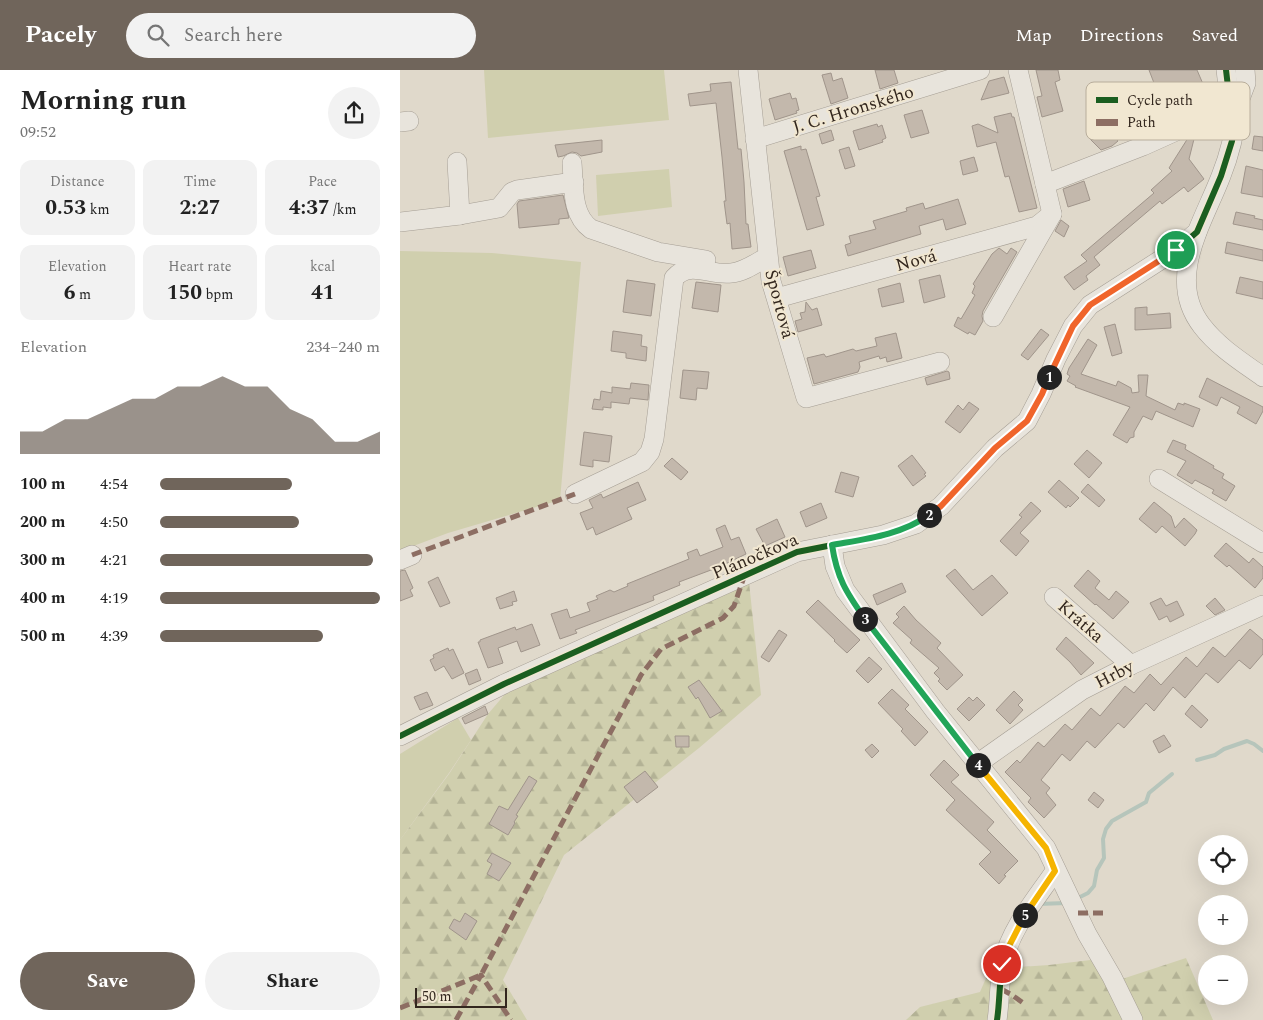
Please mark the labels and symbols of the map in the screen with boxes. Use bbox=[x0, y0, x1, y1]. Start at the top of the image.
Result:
street label: J. C. Hronského bbox=[789, 78, 917, 141]
legend bbox=[1086, 82, 1250, 140]
text: Cycle path bbox=[1127, 90, 1193, 111]
text: Path bbox=[1127, 112, 1156, 133]
pin bbox=[1155, 229, 1197, 271]
street label: Nová bbox=[893, 242, 940, 279]
street label: Športová bbox=[757, 267, 802, 342]
pin: 1 bbox=[1036, 364, 1062, 390]
pin: 2 bbox=[916, 502, 942, 528]
street label: Plánočkova bbox=[708, 526, 803, 587]
street label: Krátka bbox=[1051, 593, 1110, 649]
pin: 3 bbox=[852, 606, 878, 632]
street label: Hrby bbox=[1090, 653, 1140, 696]
pin: 4 bbox=[966, 752, 990, 778]
pin: 5 bbox=[1012, 902, 1038, 928]
pin bbox=[981, 943, 1023, 985]
scale bar bbox=[415, 985, 508, 1008]

